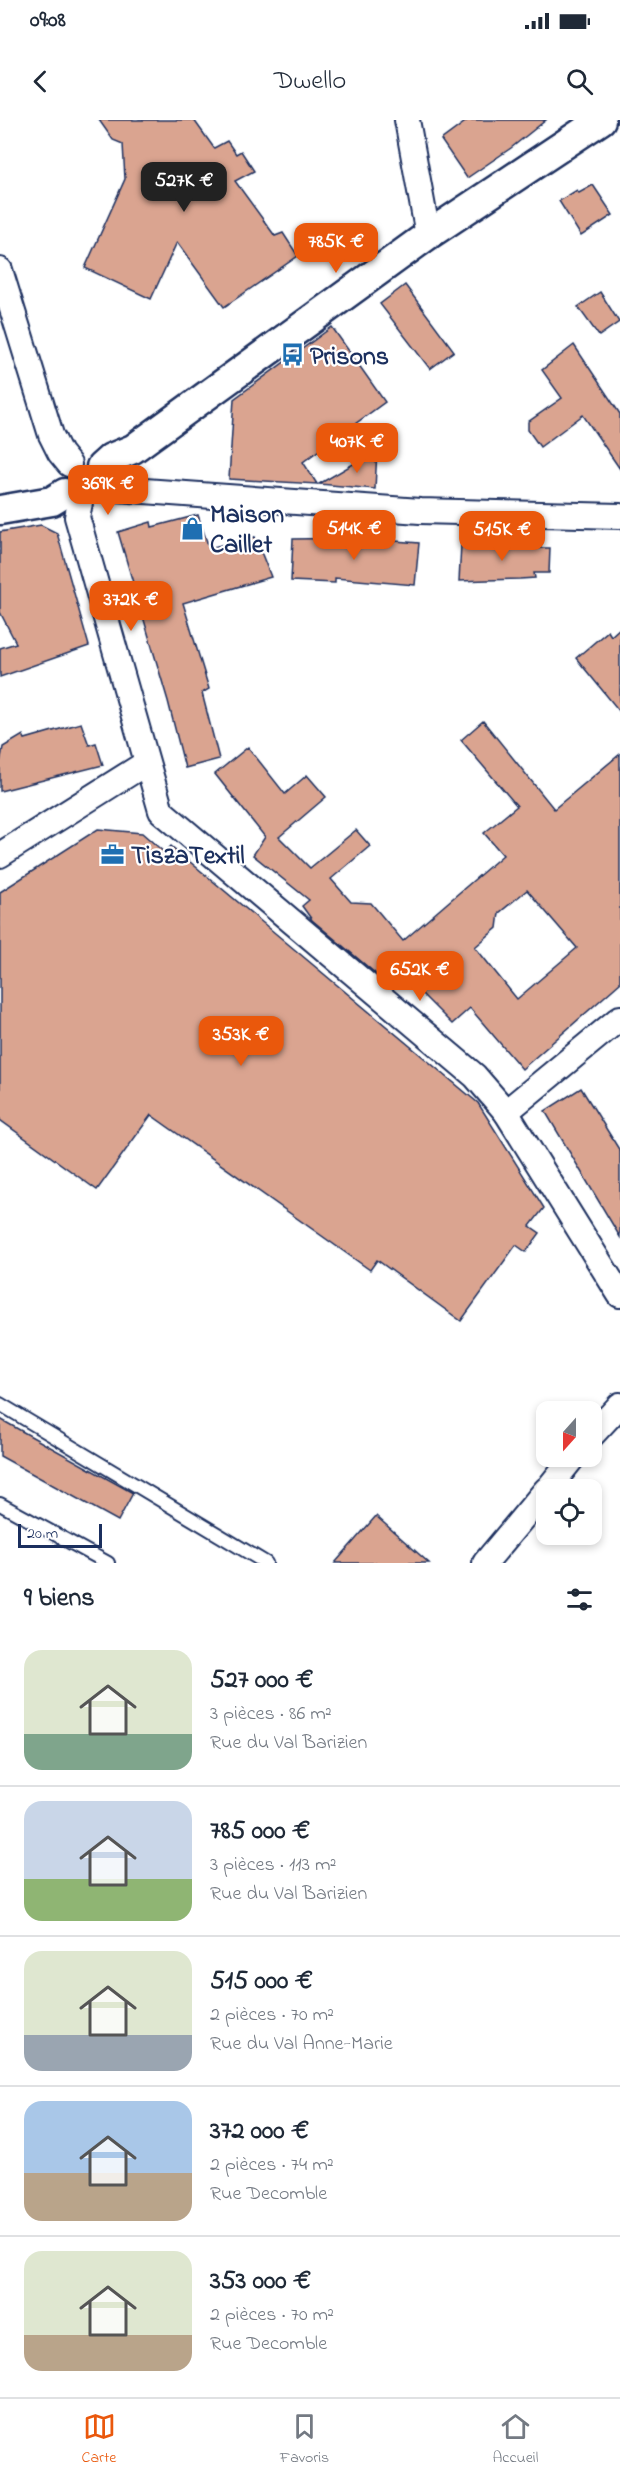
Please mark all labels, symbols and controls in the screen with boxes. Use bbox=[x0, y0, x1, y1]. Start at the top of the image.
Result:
text: 09:08 bbox=[30, 5, 66, 37]
text: Dwello bbox=[274, 62, 346, 101]
icon: back bbox=[24, 65, 57, 98]
icon: search bbox=[563, 65, 596, 98]
pin: 527K € bbox=[135, 162, 233, 213]
text: 527K € bbox=[155, 167, 213, 196]
pin: 785K € bbox=[287, 223, 385, 274]
text: 785K € bbox=[308, 228, 364, 257]
place label: Prisons bbox=[310, 339, 389, 377]
bus stop icon: Prisons bbox=[279, 342, 305, 368]
pin: 407K € bbox=[308, 423, 406, 474]
text: 407K € bbox=[330, 428, 384, 457]
pin: 369K € bbox=[59, 465, 157, 516]
text: 369K € bbox=[82, 470, 134, 499]
place label: Maison Caillet bbox=[210, 497, 284, 565]
pin: 514K € bbox=[305, 510, 403, 561]
pin: 515K € bbox=[453, 511, 551, 562]
shop icon: Maison Caillet bbox=[179, 515, 205, 541]
text: 514K € bbox=[327, 515, 381, 544]
text: 515K € bbox=[473, 516, 531, 545]
pin: 372K € bbox=[82, 581, 180, 632]
text: 372K € bbox=[103, 586, 159, 615]
place label: TiszaTextil bbox=[131, 838, 245, 876]
office icon: TiszaTextil bbox=[100, 841, 126, 867]
pin: 652K € bbox=[371, 951, 469, 1002]
text: 652K € bbox=[391, 956, 449, 985]
pin: 353K € bbox=[192, 1016, 290, 1067]
text: 353K € bbox=[213, 1021, 269, 1050]
north arrow bbox=[536, 1401, 602, 1467]
map controls bbox=[536, 1401, 602, 1545]
button: locate bbox=[536, 1479, 602, 1545]
scale bar bbox=[18, 1521, 102, 1548]
text: 20 m bbox=[27, 1522, 58, 1546]
text: 9 biens bbox=[24, 1580, 94, 1618]
icon: filters bbox=[563, 1583, 596, 1616]
text: 527 000 € bbox=[210, 1662, 313, 1700]
icon: home bbox=[72, 1674, 144, 1746]
text: 3 pièces · 86 m² bbox=[210, 1700, 332, 1729]
text: Rue du Val Barizien bbox=[210, 1729, 367, 1758]
text: 785 000 € bbox=[210, 1813, 310, 1851]
icon: home bbox=[72, 1825, 144, 1897]
text: 3 pièces · 113 m² bbox=[210, 1851, 336, 1880]
text: Rue du Val Barizien bbox=[210, 1880, 367, 1909]
text: 515 000 € bbox=[210, 1963, 313, 2001]
icon: home bbox=[72, 1975, 144, 2047]
text: 2 pièces · 70 m² bbox=[210, 2001, 334, 2030]
text: Rue du Val Anne-Marie bbox=[210, 2030, 393, 2059]
text: 372 000 € bbox=[210, 2113, 309, 2151]
icon: home bbox=[72, 2125, 144, 2197]
text: 2 pièces · 74 m² bbox=[210, 2151, 334, 2180]
text: Rue Decomble bbox=[210, 2180, 327, 2209]
text: 353 000 € bbox=[210, 2263, 311, 2301]
icon: home bbox=[72, 2275, 144, 2347]
text: 2 pièces · 70 m² bbox=[210, 2301, 334, 2330]
text: Rue Decomble bbox=[210, 2330, 327, 2359]
tab: Carte bbox=[82, 2410, 117, 2470]
tab: Favoris bbox=[280, 2410, 329, 2470]
tab: Accueil bbox=[492, 2410, 538, 2470]

